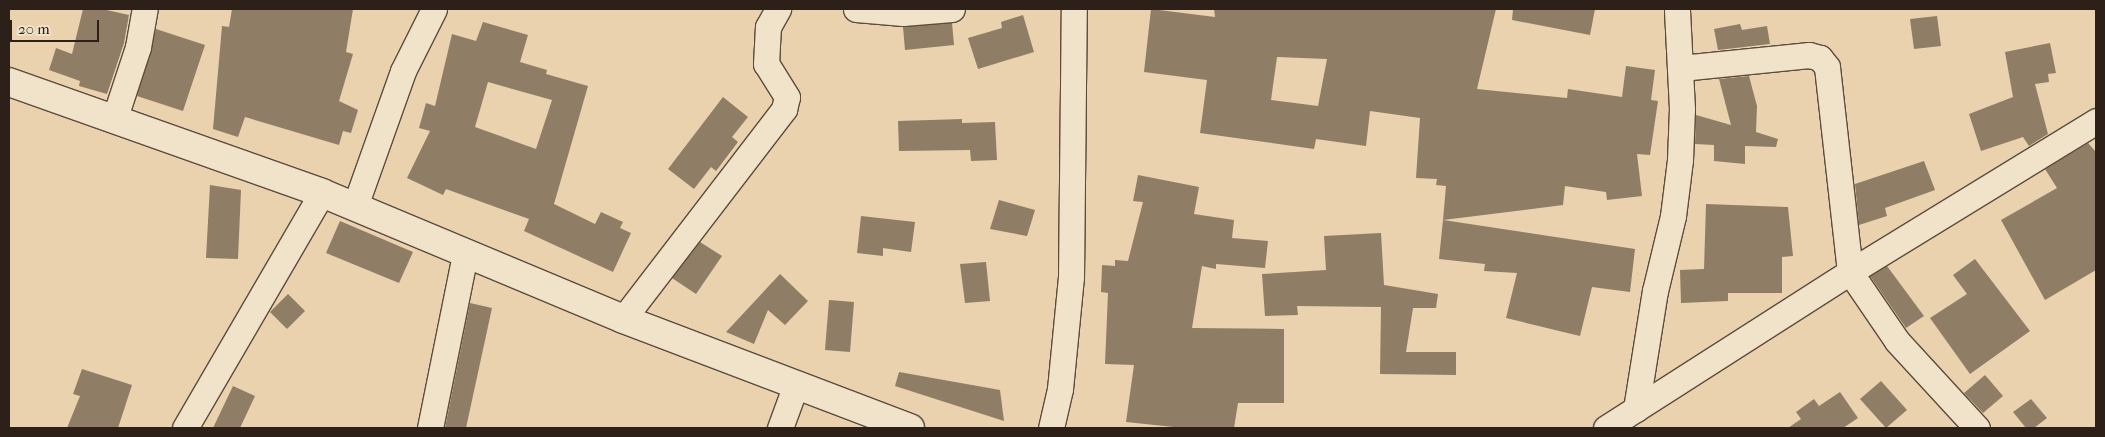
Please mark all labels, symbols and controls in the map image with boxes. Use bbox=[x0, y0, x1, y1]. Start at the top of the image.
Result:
scale bar bbox=[12, 10, 101, 42]
text: 20 m bbox=[18, 20, 50, 38]

